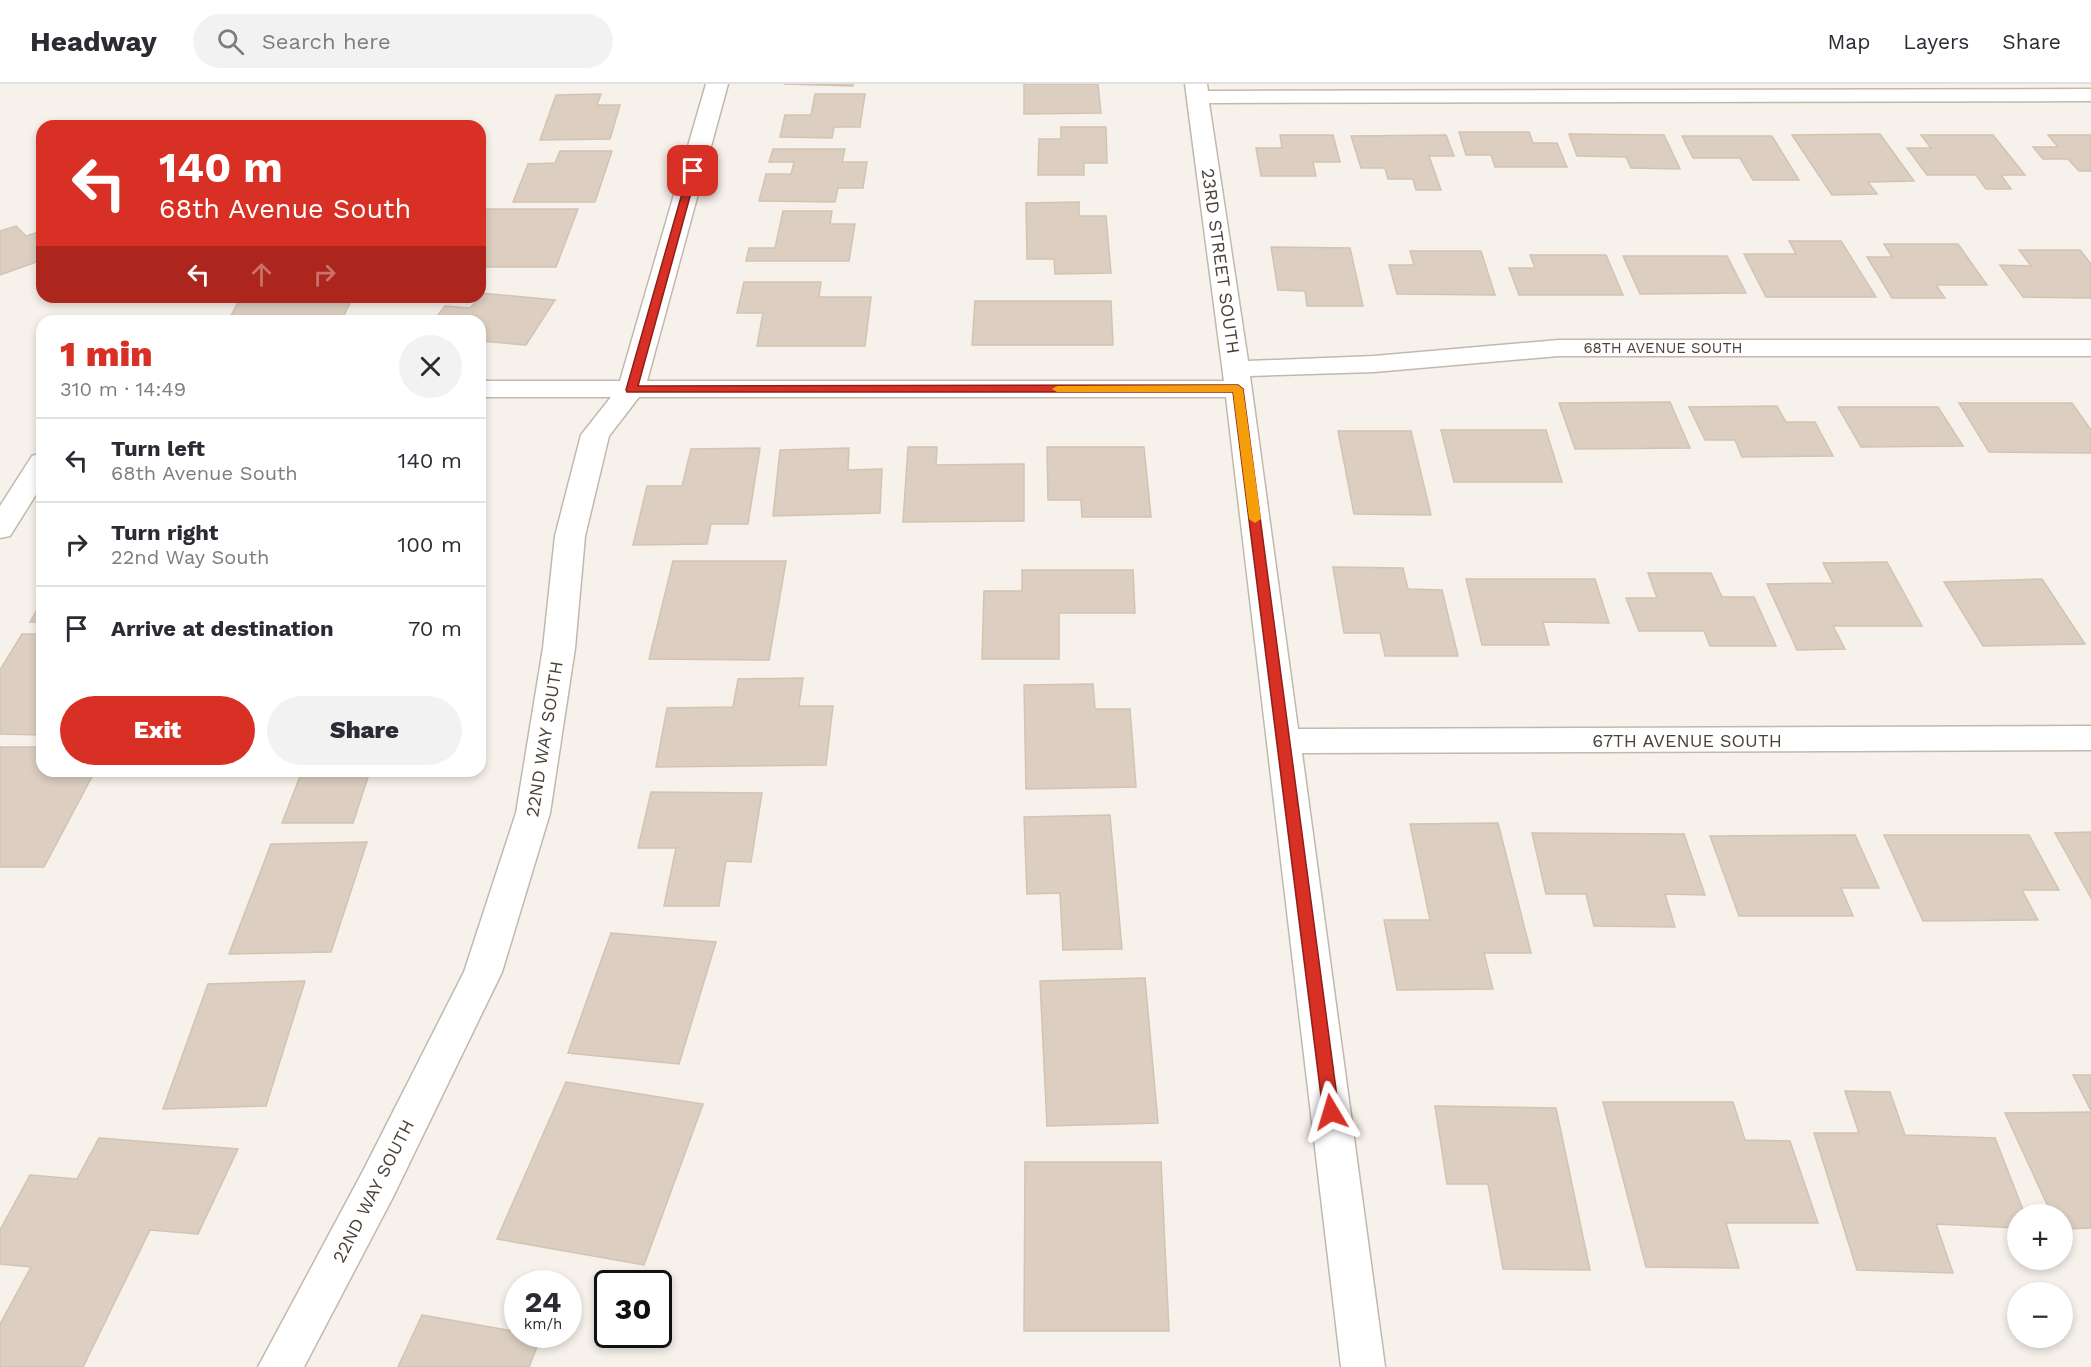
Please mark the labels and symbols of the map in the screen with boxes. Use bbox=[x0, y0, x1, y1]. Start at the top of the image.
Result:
pin bbox=[667, 145, 718, 196]
street label: 23RD STREET SOUTH bbox=[1198, 167, 1244, 355]
street label: 68TH AVENUE SOUTH bbox=[1583, 339, 1743, 357]
street label: 22ND WAY SOUTH bbox=[521, 659, 567, 819]
street label: 67TH AVENUE SOUTH bbox=[1592, 730, 1782, 751]
position arrow bbox=[1299, 1080, 1363, 1144]
street label: 22ND WAY SOUTH bbox=[328, 1116, 418, 1266]
speed limit sign: 30 bbox=[594, 1270, 672, 1348]

